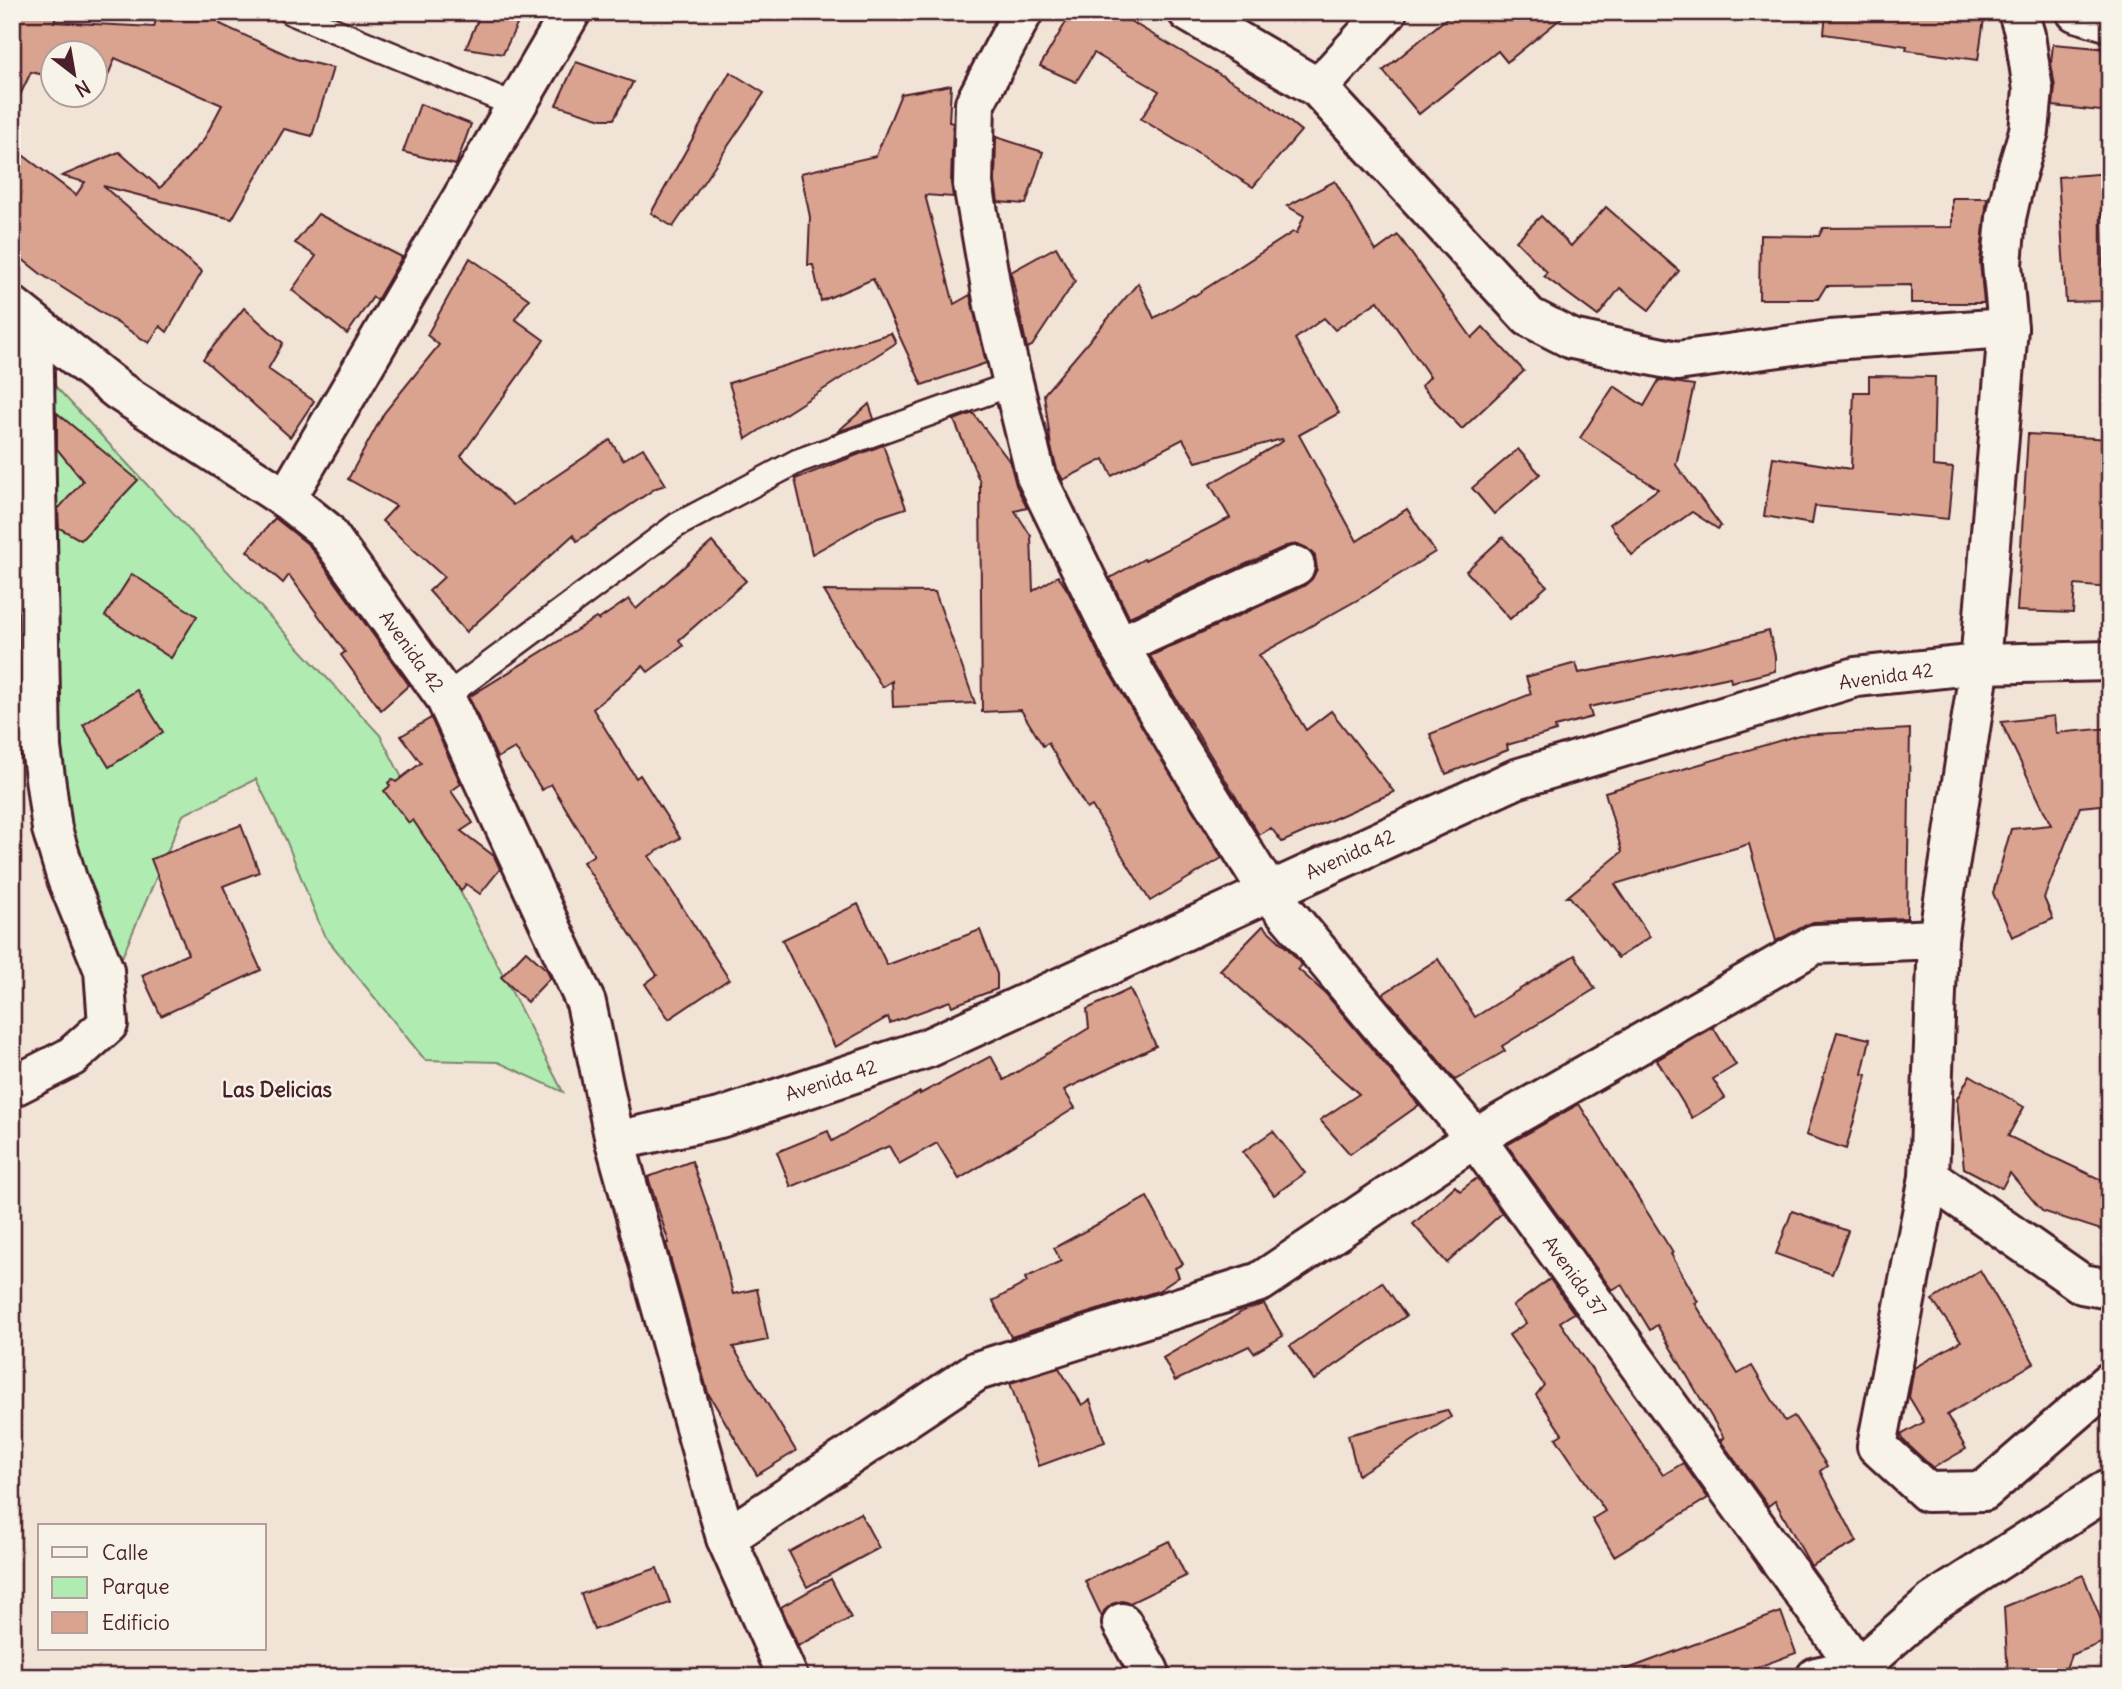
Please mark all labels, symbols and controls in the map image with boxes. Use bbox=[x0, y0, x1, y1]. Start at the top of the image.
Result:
north arrow bbox=[38, 38, 108, 108]
text: N bbox=[71, 75, 95, 102]
street label: Avenida 42 bbox=[374, 606, 450, 696]
street label: Avenida 42 bbox=[1837, 658, 1935, 694]
street label: Avenida 42 bbox=[1302, 824, 1398, 884]
street label: Avenida 42 bbox=[782, 1054, 880, 1106]
district label: Las Delicias bbox=[222, 1076, 333, 1103]
street label: Avenida 37 bbox=[1538, 1231, 1612, 1321]
legend bbox=[38, 1524, 266, 1650]
text: Calle bbox=[102, 1539, 148, 1566]
text: Parque bbox=[102, 1573, 170, 1600]
text: Edificio bbox=[102, 1609, 170, 1636]

